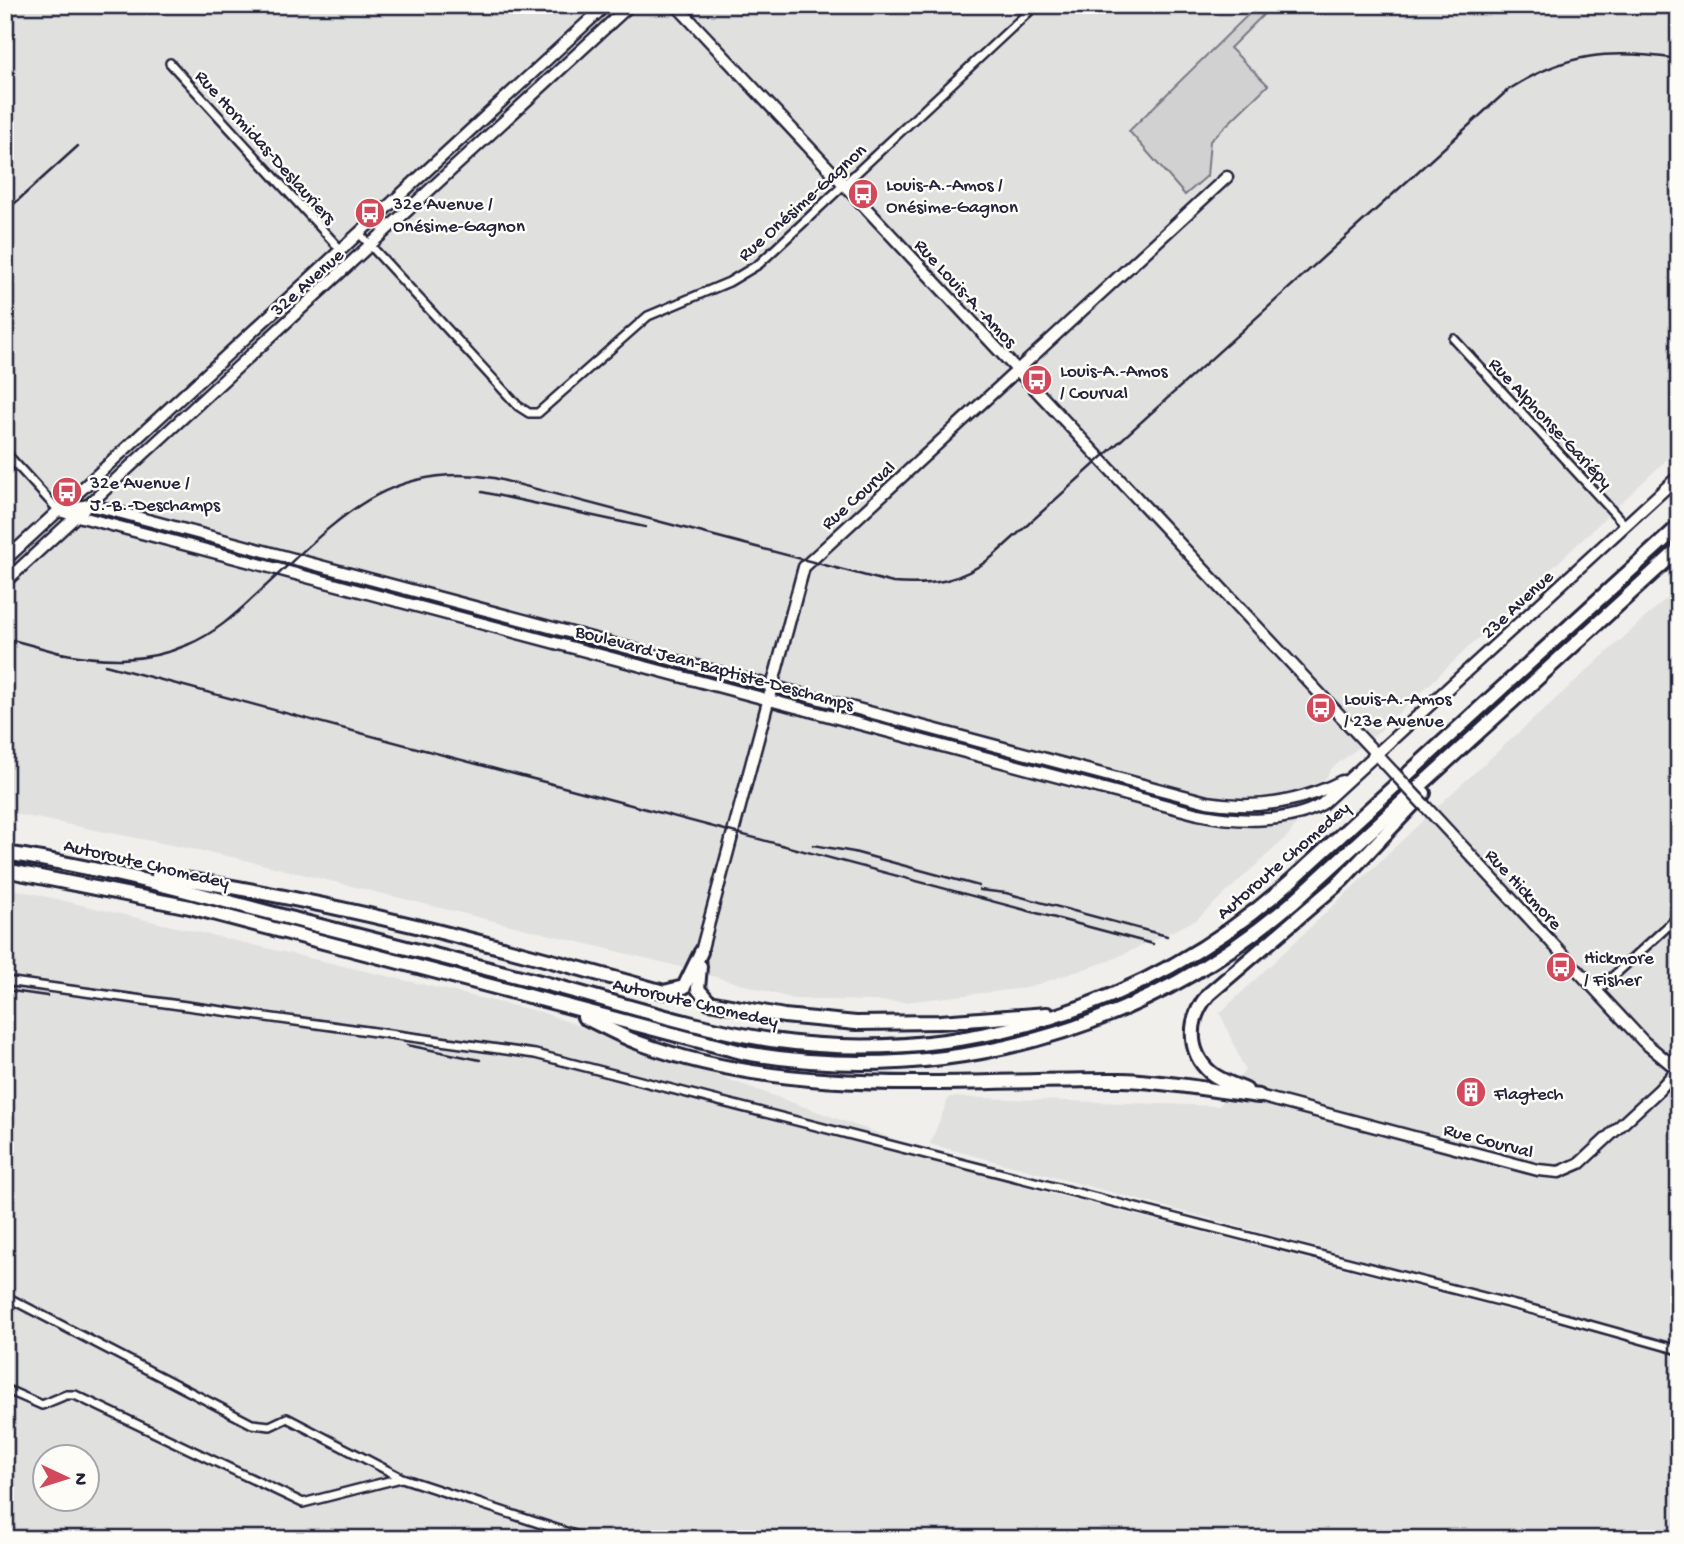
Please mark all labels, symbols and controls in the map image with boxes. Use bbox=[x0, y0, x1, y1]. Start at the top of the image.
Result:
street label: Rue Hormidas-Deslauriers bbox=[189, 66, 341, 231]
street label: Rue Onésime-Gagnon bbox=[734, 140, 872, 267]
place label: Louis-A.-Amos / Onésime-Gagnon bbox=[886, 175, 1018, 220]
bus stop icon: Louis-A.-Amos / Onésime-Gagnon bbox=[846, 177, 880, 211]
place label: 32e Avenue / Onésime-Gagnon bbox=[392, 194, 525, 239]
bus stop icon: 32e Avenue / Onésime-Gagnon bbox=[353, 196, 387, 230]
street label: Rue Louis-A.-Amos bbox=[908, 235, 1022, 354]
street label: 32e Avenue bbox=[266, 245, 350, 323]
street label: Rue Alphonse-Gariépy bbox=[1482, 354, 1617, 495]
place label: Louis-A.-Amos / Courval bbox=[1060, 361, 1169, 406]
bus stop icon: Louis-A.-Amos / Courval bbox=[1020, 363, 1054, 397]
street label: Rue Courval bbox=[817, 457, 901, 536]
place label: 32e Avenue / J.-B.-Deschamps bbox=[89, 473, 221, 518]
bus stop icon: 32e Avenue / J.-B.-Deschamps bbox=[50, 475, 84, 509]
street label: 23e Avenue bbox=[1477, 566, 1560, 645]
street label: Boulevard Jean-Baptiste-Deschamps bbox=[571, 621, 857, 718]
place label: Louis-A.-Amos / 23e Avenue bbox=[1344, 689, 1453, 734]
bus stop icon: Louis-A.-Amos / 23e Avenue bbox=[1304, 691, 1338, 725]
street label: Autoroute Chomedey bbox=[1213, 797, 1356, 926]
street label: Autoroute Chomedey bbox=[61, 835, 232, 896]
street label: Rue Hickmore bbox=[1479, 845, 1566, 936]
place label: Hickmore / Fisher bbox=[1584, 948, 1654, 993]
bus stop icon: Hickmore / Fisher bbox=[1544, 950, 1578, 984]
street label: Autoroute Chomedey bbox=[610, 974, 781, 1035]
building icon: Flagtech bbox=[1454, 1075, 1488, 1109]
place label: Flagtech bbox=[1493, 1084, 1564, 1107]
street label: Rue Courval bbox=[1441, 1119, 1536, 1165]
north arrow bbox=[32, 1442, 102, 1512]
text: N bbox=[68, 1472, 91, 1486]

